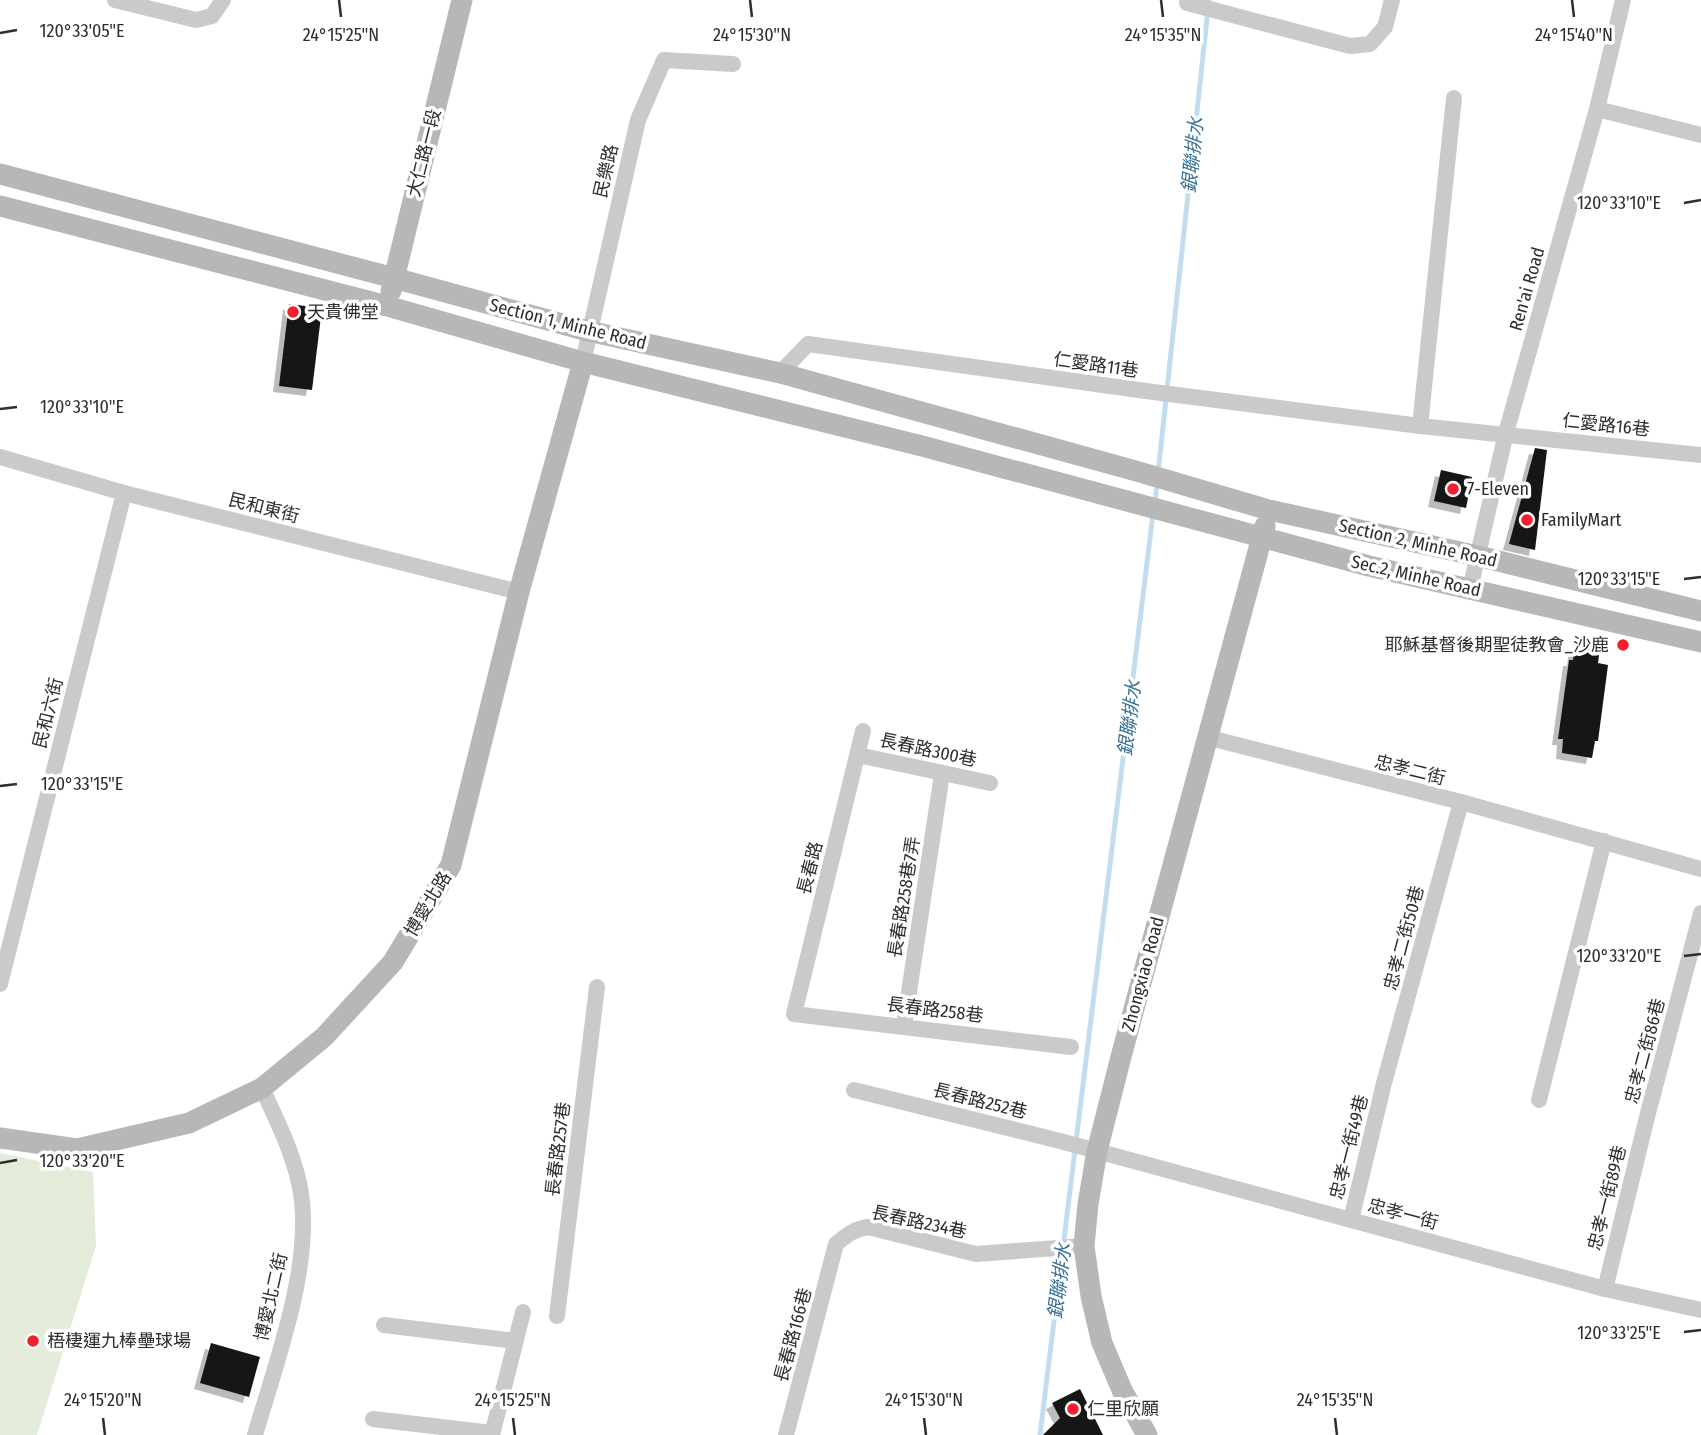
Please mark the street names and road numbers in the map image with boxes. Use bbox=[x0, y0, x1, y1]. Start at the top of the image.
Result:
street label: 大仁路一段 bbox=[402, 107, 446, 199]
street label: 民樂路 bbox=[589, 142, 623, 200]
street label: Ren'ai Road bbox=[1505, 245, 1549, 333]
street label: Section 1, Minhe Road bbox=[487, 294, 649, 354]
street label: 仁愛路11巷 bbox=[1052, 348, 1140, 382]
street label: 仁愛路16巷 bbox=[1561, 409, 1651, 441]
street label: 民和東街 bbox=[226, 489, 302, 527]
street label: Section 2, Minhe Road bbox=[1337, 514, 1499, 572]
street label: Sec.2, Minhe Road bbox=[1349, 550, 1483, 602]
street label: 民和六街 bbox=[29, 675, 67, 751]
street label: 長春路300巷 bbox=[877, 729, 979, 771]
street label: 忠孝二街 bbox=[1372, 751, 1448, 789]
street label: 長春路258巷7弄 bbox=[884, 835, 924, 959]
street label: 長春路 bbox=[793, 839, 827, 897]
street label: 博愛北路 bbox=[400, 867, 456, 941]
street label: 忠孝二街50巷 bbox=[1379, 883, 1429, 993]
street label: Zhongxiao Road bbox=[1117, 914, 1169, 1034]
street label: 長春路258巷 bbox=[885, 993, 985, 1027]
street label: 忠孝二街86巷 bbox=[1620, 996, 1670, 1106]
street label: 長春路252巷 bbox=[931, 1079, 1029, 1123]
street label: 忠孝一街49巷 bbox=[1325, 1092, 1373, 1202]
street label: 長春路257巷 bbox=[541, 1100, 575, 1198]
street label: 忠孝一街89巷 bbox=[1583, 1143, 1631, 1253]
street label: 忠孝一街 bbox=[1365, 1194, 1441, 1234]
street label: 長春路234巷 bbox=[869, 1201, 969, 1243]
street label: 博愛北二街 bbox=[250, 1251, 292, 1343]
street label: 長春路166巷 bbox=[770, 1285, 816, 1385]

